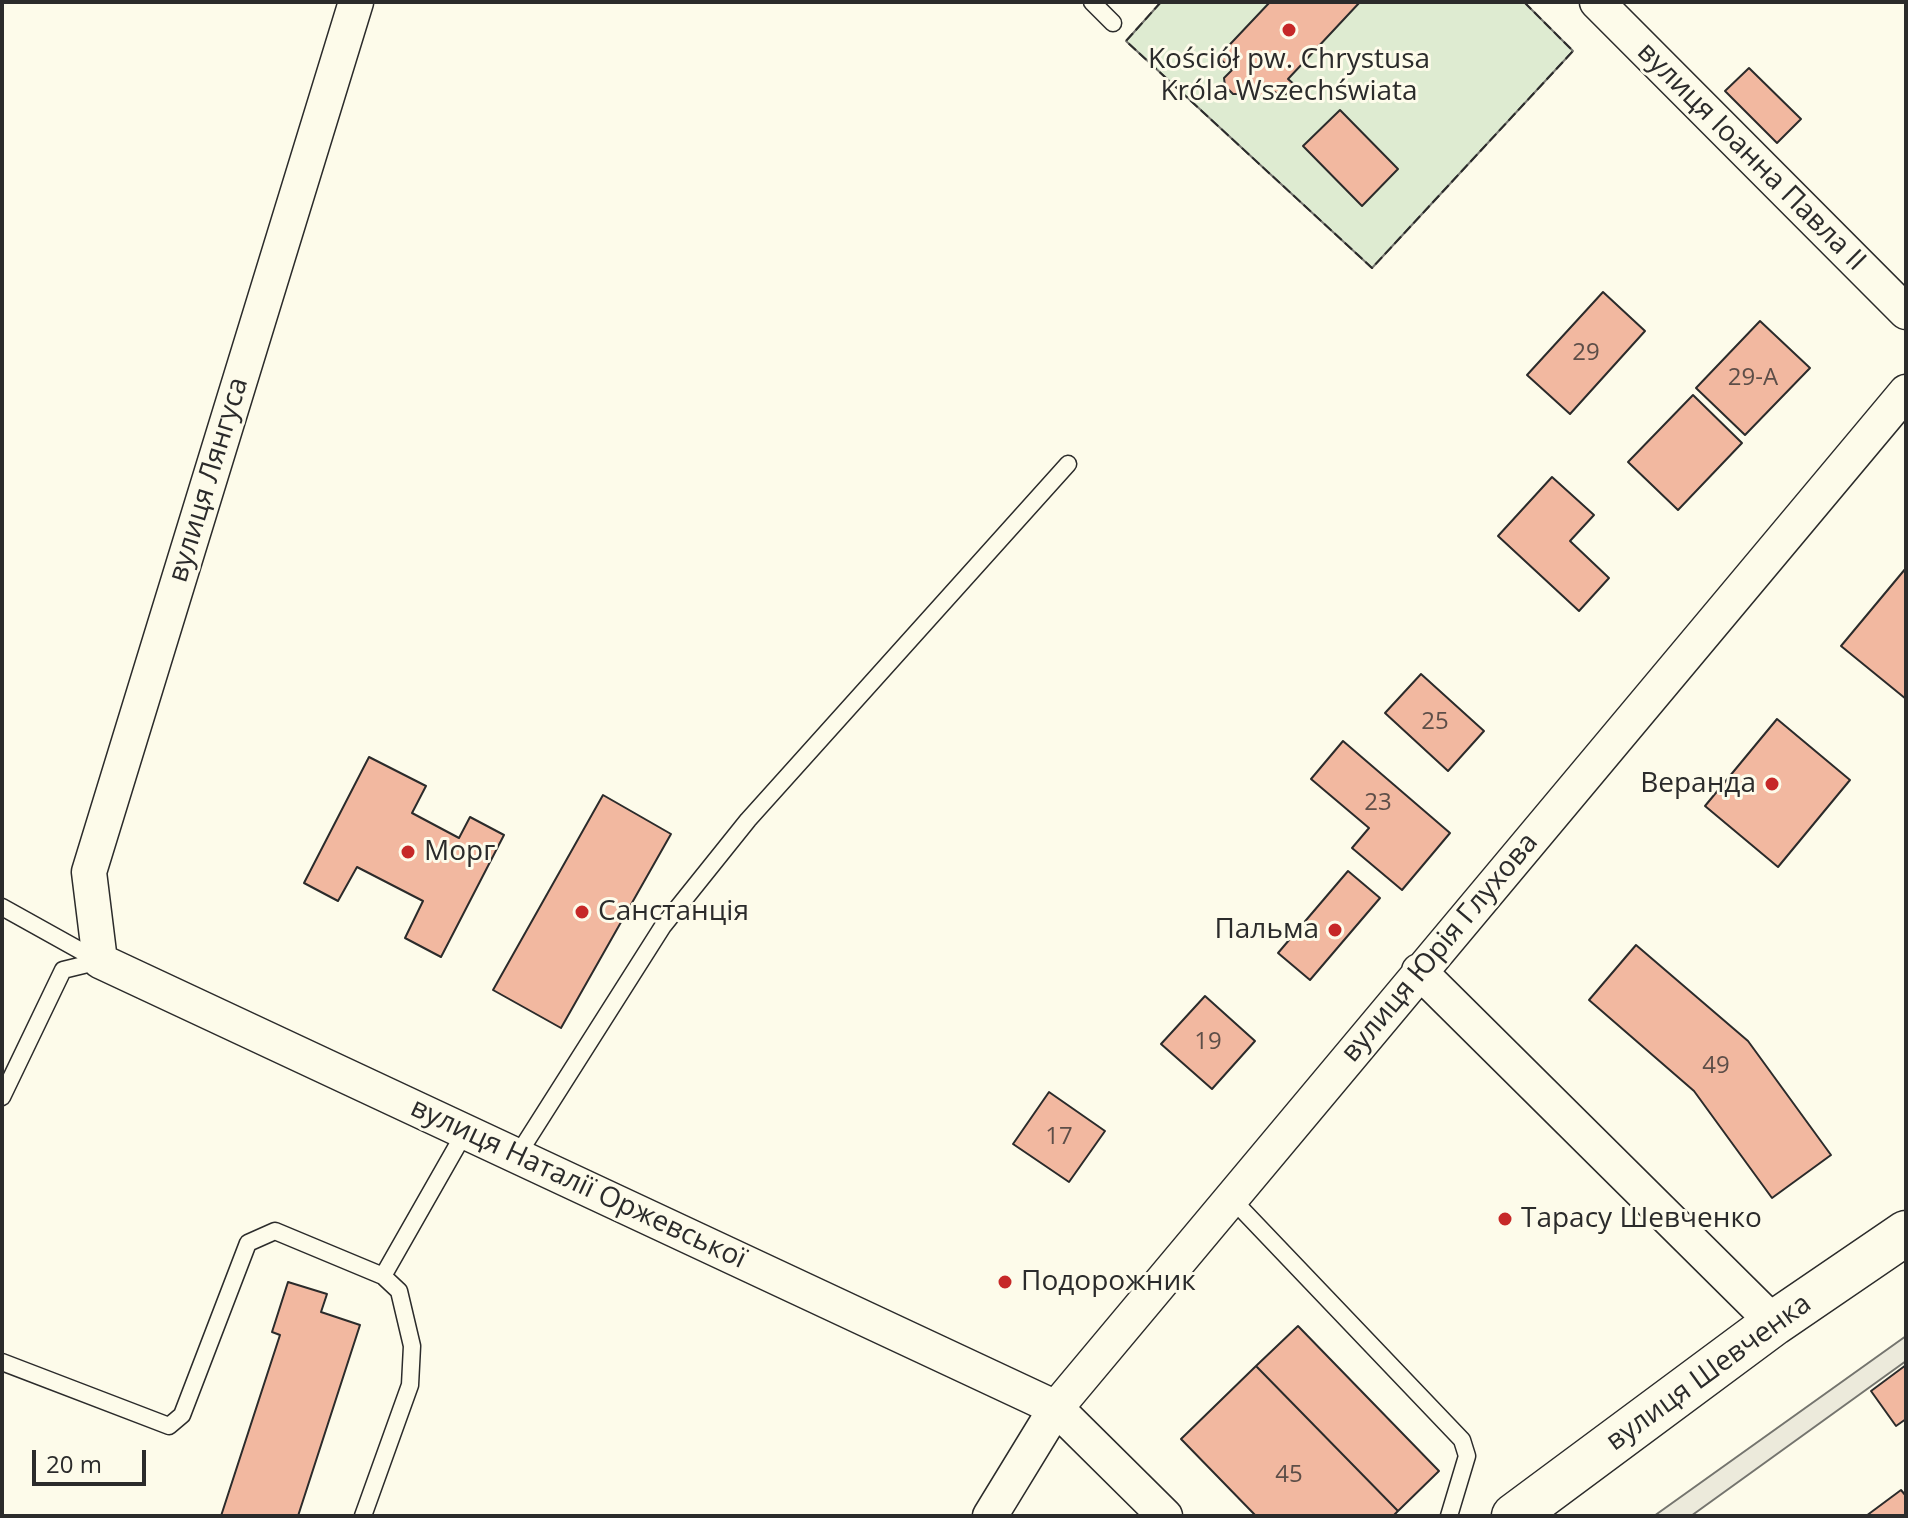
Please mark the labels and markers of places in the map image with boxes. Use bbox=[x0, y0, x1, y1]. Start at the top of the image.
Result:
marker: Kościół pw. Chrystusa Króla Wszechświata bbox=[1280, 21, 1298, 39]
place label: Kościół pw. Chrystusa Króla Wszechświata bbox=[1148, 43, 1430, 109]
place label: Веранда bbox=[1640, 767, 1756, 801]
marker: Веранда bbox=[1763, 775, 1781, 793]
place label: Морг bbox=[424, 835, 495, 869]
marker: Морг bbox=[399, 843, 417, 861]
place label: Санстанція bbox=[598, 895, 749, 929]
marker: Санстанція bbox=[573, 903, 591, 921]
place label: Пальма bbox=[1214, 913, 1319, 947]
marker: Пальма bbox=[1326, 921, 1344, 939]
place label: Тарасу Шевченко bbox=[1521, 1202, 1762, 1236]
marker: Тарасу Шевченко bbox=[1496, 1210, 1514, 1228]
place label: Подорожник bbox=[1021, 1265, 1196, 1299]
marker: Подорожник bbox=[996, 1273, 1014, 1291]

